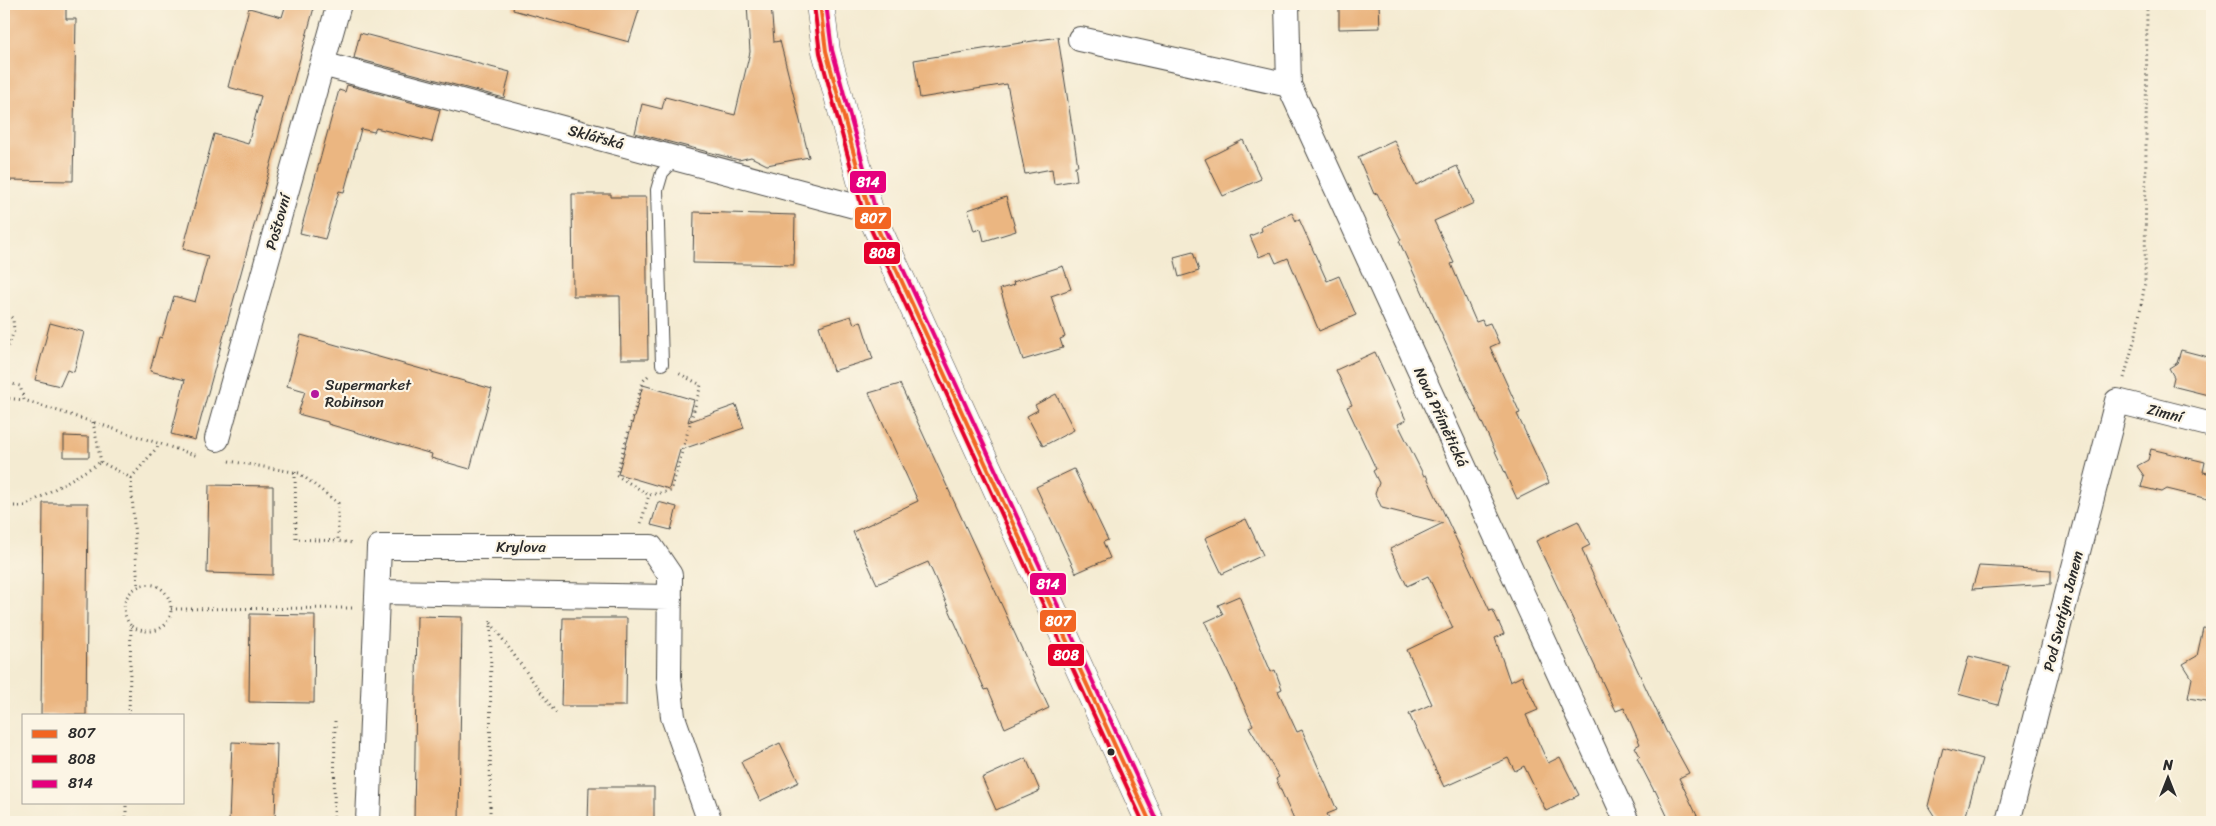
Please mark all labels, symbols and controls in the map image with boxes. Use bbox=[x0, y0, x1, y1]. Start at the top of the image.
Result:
street label: Sklářská bbox=[565, 117, 627, 157]
line badge: 814 bbox=[849, 170, 887, 194]
text: 814 bbox=[855, 170, 880, 195]
street label: Poštovní bbox=[258, 189, 299, 253]
line badge: 807 bbox=[854, 206, 892, 230]
text: 807 bbox=[859, 206, 887, 231]
line badge: 808 bbox=[863, 241, 901, 265]
text: 808 bbox=[868, 241, 895, 266]
street label: Nová Přímětická bbox=[1406, 363, 1476, 472]
place label: Supermarket Robinson bbox=[325, 372, 412, 415]
marker: Supermarket Robinson bbox=[309, 388, 321, 400]
street label: Zimní bbox=[2144, 396, 2187, 430]
street label: Krylova bbox=[496, 534, 546, 560]
street label: Pod Svatým Janem bbox=[2035, 548, 2091, 674]
line badge: 814 bbox=[1029, 572, 1067, 596]
text: 814 bbox=[1035, 572, 1060, 597]
line badge: 807 bbox=[1039, 609, 1077, 633]
text: 807 bbox=[1044, 609, 1072, 634]
line badge: 808 bbox=[1047, 643, 1085, 667]
text: 808 bbox=[1052, 643, 1079, 668]
legend bbox=[22, 714, 185, 804]
text: 807 bbox=[68, 720, 97, 746]
text: 808 bbox=[68, 746, 96, 772]
unlabelled marker bbox=[1106, 747, 1116, 757]
text: N bbox=[2162, 753, 2173, 778]
north arrow bbox=[2144, 754, 2194, 804]
text: 814 bbox=[68, 770, 93, 796]

